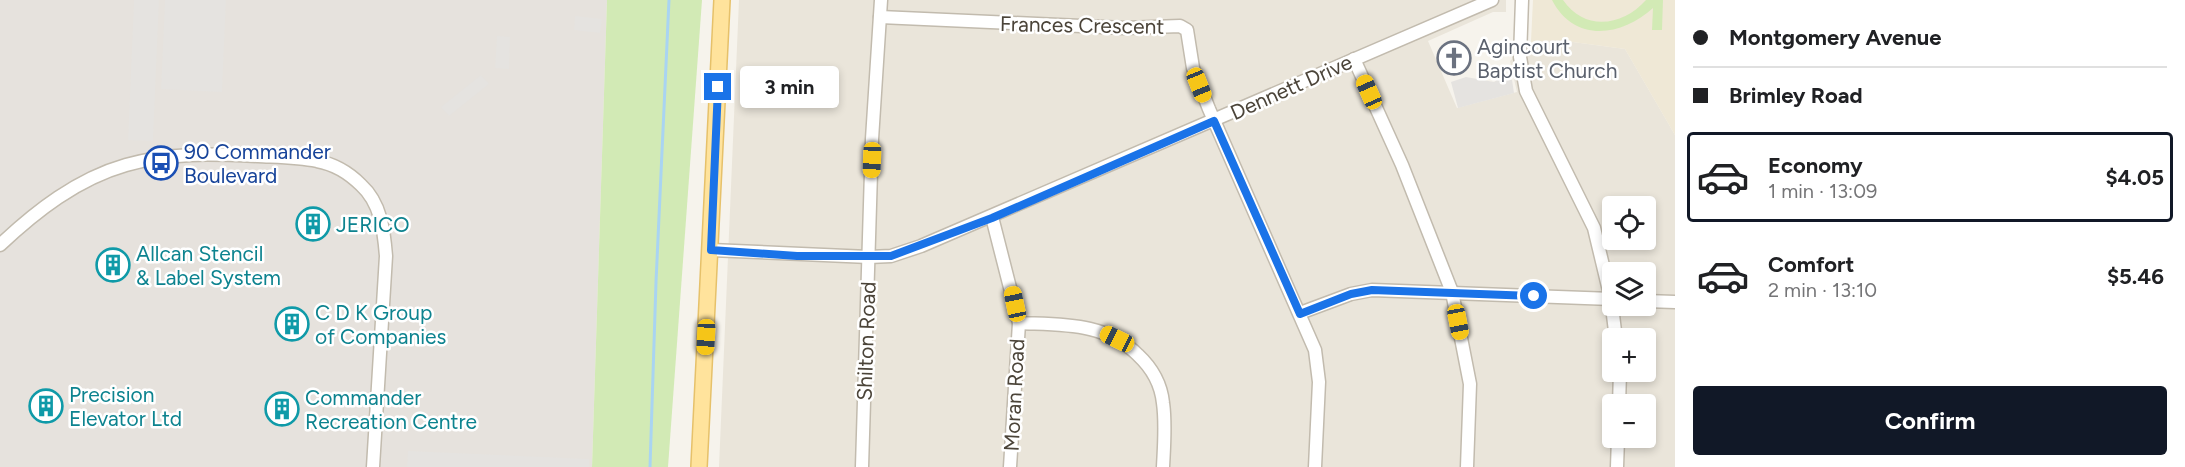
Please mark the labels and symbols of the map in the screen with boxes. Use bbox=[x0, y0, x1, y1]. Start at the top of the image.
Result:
street label: Frances Crescent bbox=[1000, 11, 1165, 39]
place label: Agincourt Baptist Church bbox=[1477, 34, 1617, 83]
church icon: Agincourt Baptist Church bbox=[1436, 40, 1472, 76]
street label: Dennett Drive bbox=[1226, 49, 1356, 125]
car bbox=[1184, 65, 1214, 105]
callout: 3 min bbox=[739, 66, 838, 108]
car bbox=[1353, 72, 1385, 112]
route end bbox=[704, 73, 731, 100]
place label: 90 Commander Boulevard bbox=[184, 139, 331, 188]
car bbox=[862, 142, 882, 178]
bus stop icon: 90 Commander Boulevard bbox=[143, 145, 179, 181]
building icon: JERICO bbox=[295, 206, 331, 242]
place label: JERICO bbox=[336, 212, 410, 237]
place label: Allcan Stencil & Label System bbox=[136, 241, 281, 290]
building icon: Allcan Stencil & Label System bbox=[95, 247, 131, 283]
street label: Shilton Road bbox=[851, 281, 881, 401]
route start bbox=[1520, 282, 1547, 309]
car bbox=[1002, 285, 1028, 323]
place label: C D K Group of Companies bbox=[315, 300, 446, 349]
car bbox=[1446, 303, 1470, 341]
building icon: C D K Group of Companies bbox=[274, 306, 310, 342]
car bbox=[696, 319, 716, 355]
car bbox=[1097, 323, 1137, 355]
street label: Moran Road bbox=[999, 338, 1029, 452]
place label: Precision Elevator Ltd bbox=[69, 382, 182, 431]
place label: Commander Recreation Centre bbox=[305, 385, 477, 434]
building icon: Precision Elevator Ltd bbox=[28, 388, 64, 424]
building icon: Commander Recreation Centre bbox=[264, 391, 300, 427]

